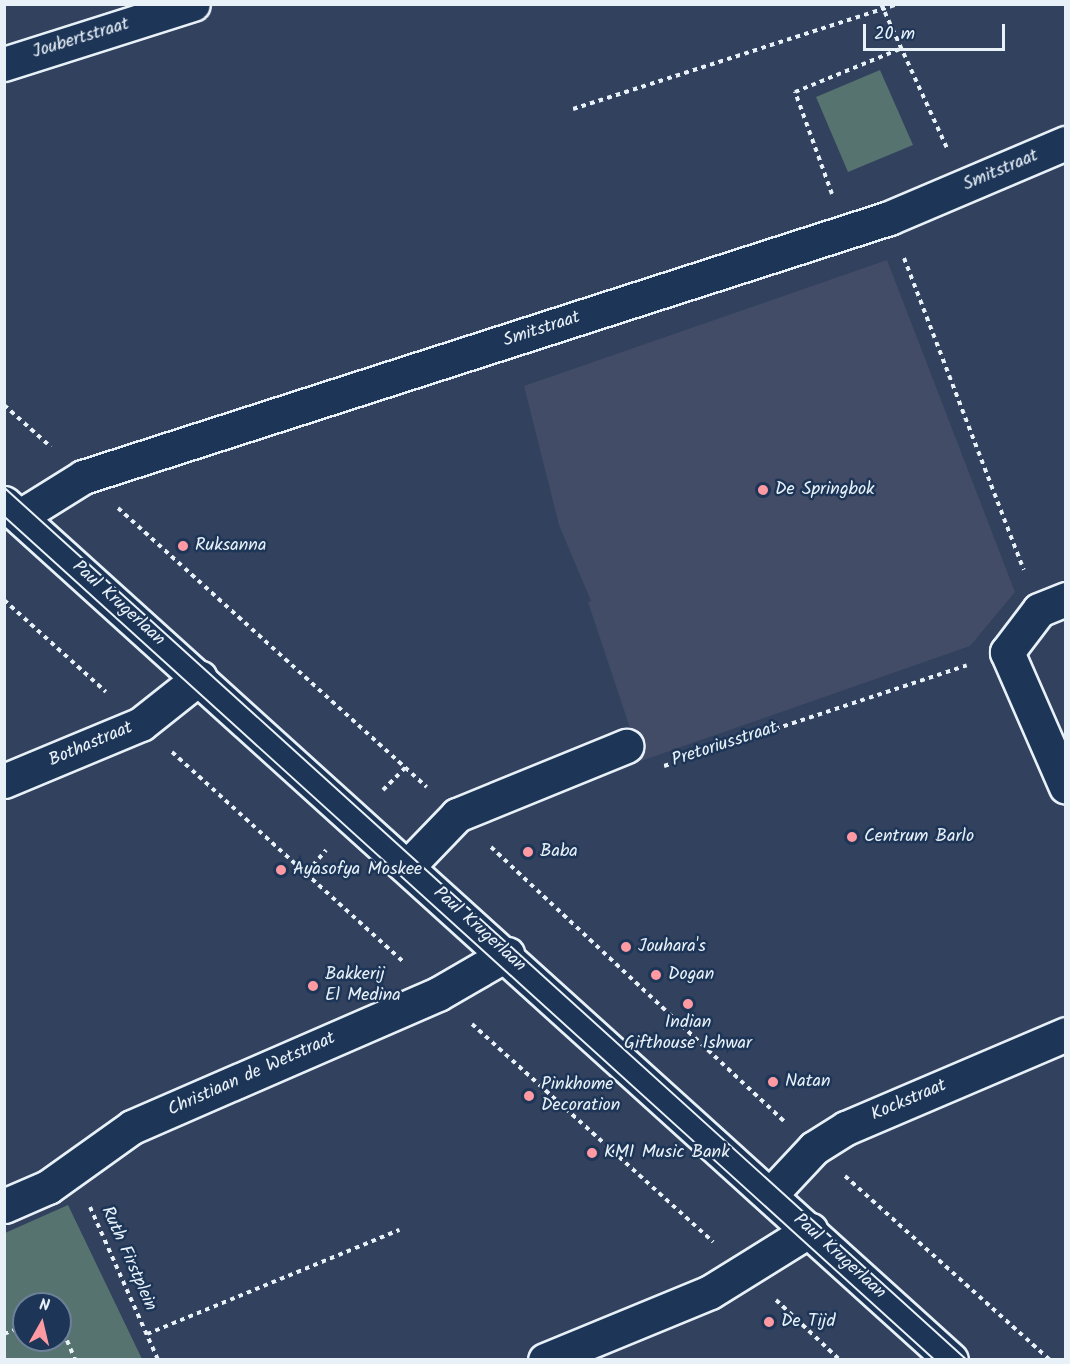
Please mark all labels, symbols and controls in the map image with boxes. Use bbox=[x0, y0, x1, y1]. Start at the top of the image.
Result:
scale bar bbox=[866, 12, 1008, 50]
street label: Joubertstraat bbox=[30, 14, 132, 64]
text: 20 m bbox=[874, 20, 915, 49]
street label: Smitstraat bbox=[960, 146, 1042, 196]
street label: Smitstraat bbox=[501, 307, 583, 353]
place label: De Springbok bbox=[775, 479, 875, 501]
marker: De Springbok bbox=[756, 483, 770, 497]
place label: Ruksanna bbox=[195, 535, 266, 557]
marker: Ruksanna bbox=[176, 539, 190, 553]
street label: Paul Krugerlaan bbox=[67, 557, 169, 651]
street label: Bothastraat bbox=[46, 718, 136, 772]
street label: Pretoriusstraat bbox=[669, 718, 781, 772]
place label: Centrum Barlo bbox=[864, 826, 974, 848]
marker: Centrum Barlo bbox=[845, 830, 859, 844]
place label: Baba bbox=[540, 841, 578, 863]
marker: Baba bbox=[521, 845, 535, 859]
place label: Ayasofya Moskee bbox=[293, 859, 422, 881]
marker: Ayasofya Moskee bbox=[274, 863, 288, 877]
street label: Paul Krugerlaan bbox=[428, 883, 530, 977]
place label: Jouhara's bbox=[638, 936, 706, 958]
marker: Jouhara's bbox=[619, 940, 633, 954]
place label: Dogan bbox=[668, 964, 714, 986]
place label: Bakkerij El Medina bbox=[325, 965, 401, 1008]
marker: Dogan bbox=[649, 968, 663, 982]
marker: Bakkerij El Medina bbox=[306, 979, 320, 993]
marker: Indian Gifthouse Ishwar bbox=[681, 997, 695, 1011]
place label: Indian Gifthouse Ishwar bbox=[624, 1013, 752, 1056]
street label: Christiaan de Wetstraat bbox=[165, 1028, 339, 1122]
place label: Natan bbox=[785, 1071, 831, 1093]
place label: Pinkhome Decoration bbox=[541, 1075, 620, 1118]
marker: Natan bbox=[766, 1075, 780, 1089]
street label: Kockstraat bbox=[868, 1075, 950, 1127]
marker: Pinkhome Decoration bbox=[522, 1089, 536, 1103]
place label: KMI Music Bank bbox=[604, 1142, 730, 1164]
marker: KMI Music Bank bbox=[585, 1146, 599, 1160]
street label: Ruth Firstplein bbox=[95, 1203, 161, 1315]
street label: Paul Krugerlaan bbox=[788, 1210, 890, 1304]
north arrow bbox=[12, 1292, 72, 1352]
text: N bbox=[38, 1293, 51, 1319]
place label: De Tijd bbox=[781, 1311, 835, 1333]
marker: De Tijd bbox=[762, 1315, 776, 1329]

